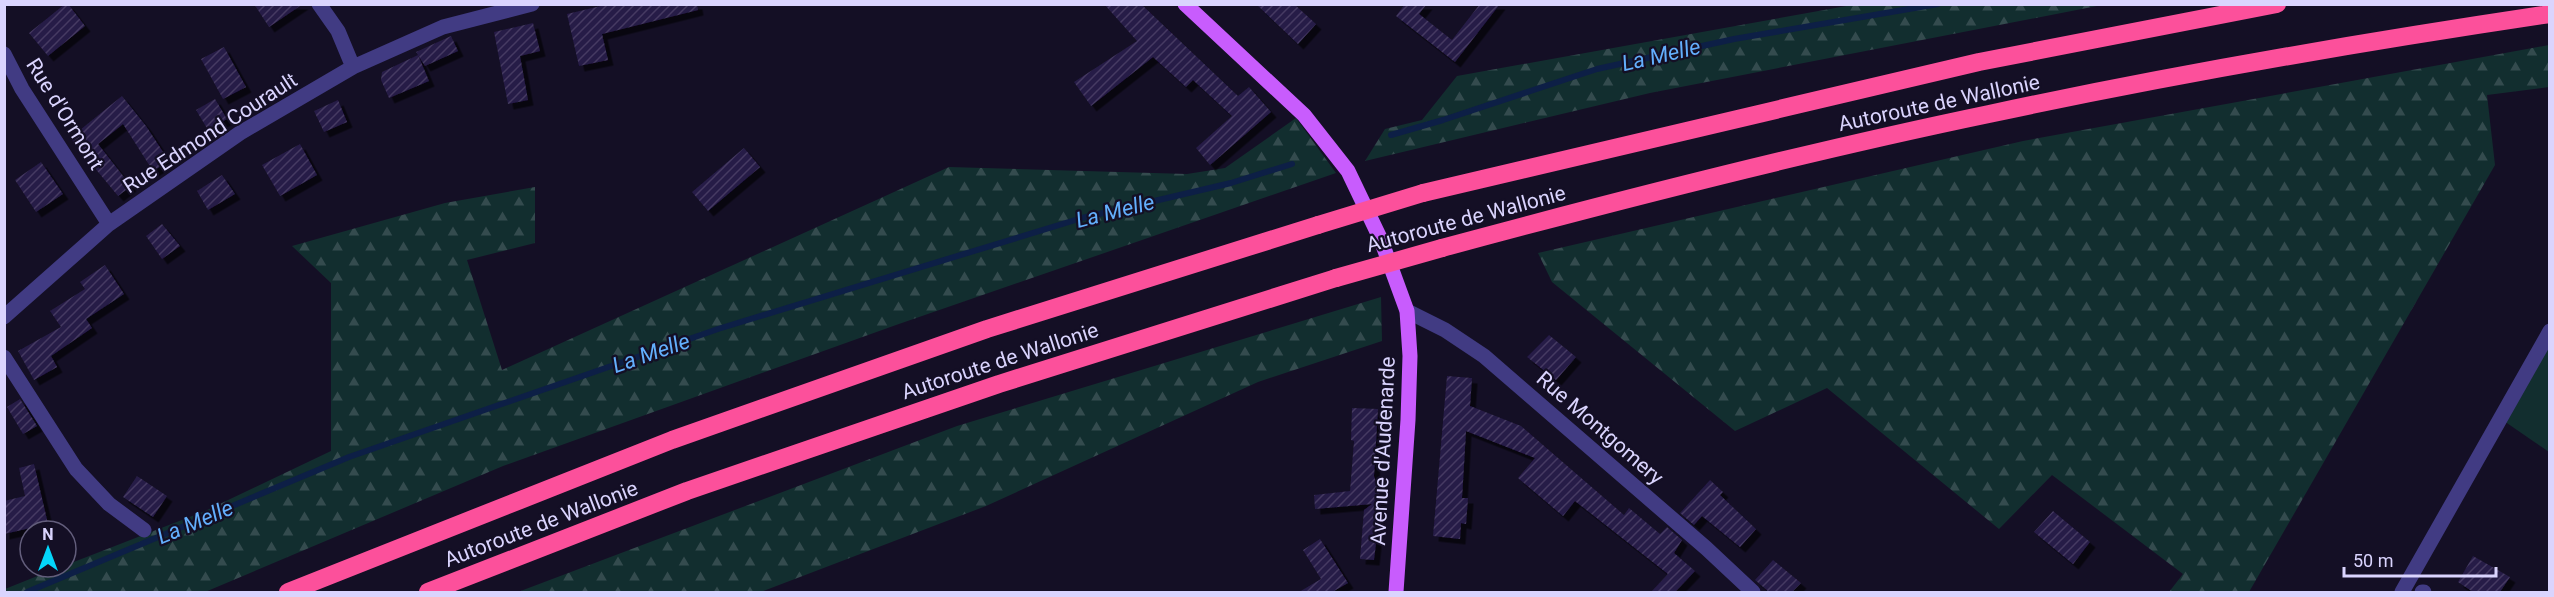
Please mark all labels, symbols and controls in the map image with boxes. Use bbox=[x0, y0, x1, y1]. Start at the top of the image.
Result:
water label: La Melle bbox=[1619, 34, 1703, 76]
street label: Rue d'Ormont bbox=[21, 54, 109, 174]
street label: Rue Edmond Courault bbox=[119, 68, 302, 198]
street label: Autoroute de Wallonie bbox=[1836, 70, 2042, 136]
street label: Autoroute de Wallonie bbox=[1364, 181, 1568, 257]
water label: La Melle bbox=[1073, 189, 1157, 233]
street label: Autoroute de Wallonie bbox=[899, 318, 1101, 404]
water label: La Melle bbox=[609, 328, 693, 378]
street label: Avenue d'Audenarde bbox=[1366, 356, 1400, 546]
street label: Rue Montgomery bbox=[1532, 366, 1668, 490]
street label: Autoroute de Wallonie bbox=[441, 476, 641, 572]
water label: La Melle bbox=[153, 495, 237, 549]
north arrow bbox=[18, 519, 78, 579]
text: N bbox=[42, 525, 54, 544]
scale bar bbox=[2344, 540, 2496, 578]
text: 50 m bbox=[2353, 550, 2393, 571]

